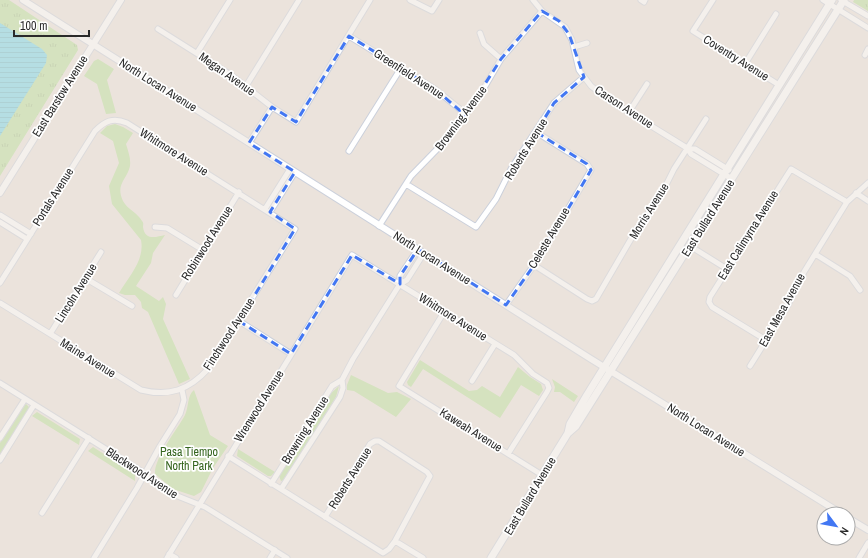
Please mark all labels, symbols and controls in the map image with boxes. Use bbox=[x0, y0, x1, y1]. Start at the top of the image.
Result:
scale bar bbox=[14, 12, 89, 38]
text: 100 m bbox=[20, 18, 47, 34]
street label: Coventry Avenue bbox=[700, 31, 772, 85]
street label: Greenfield Avenue bbox=[371, 45, 447, 103]
street label: Megan Avenue bbox=[196, 49, 258, 99]
street label: East Barstow Avenue bbox=[28, 52, 92, 140]
street label: North Locan Avenue bbox=[116, 55, 200, 115]
street label: Browning Avenue bbox=[431, 82, 491, 154]
street label: Carson Avenue bbox=[591, 82, 657, 132]
street label: Roberts Avenue bbox=[501, 115, 551, 183]
street label: Whitmore Avenue bbox=[137, 125, 211, 179]
street label: Portals Avenue bbox=[29, 165, 77, 229]
street label: East Bullard Avenue bbox=[678, 176, 738, 260]
street label: Morris Avenue bbox=[625, 180, 673, 242]
street label: East Calimyrna Avenue bbox=[714, 187, 782, 283]
street label: Robinwood Avenue bbox=[178, 203, 236, 283]
street label: Celeste Avenue bbox=[524, 204, 574, 272]
street label: North Locan Avenue bbox=[390, 228, 474, 288]
street label: Lincoln Avenue bbox=[51, 260, 101, 326]
street label: East Mesa Avenue bbox=[755, 270, 809, 350]
street label: Whitmore Avenue bbox=[416, 290, 490, 344]
street label: Finchwood Avenue bbox=[200, 295, 258, 373]
street label: Maine Avenue bbox=[57, 335, 119, 381]
street label: Wrenwood Avenue bbox=[230, 367, 288, 445]
street label: Browning Avenue bbox=[278, 393, 332, 467]
street label: North Locan Avenue bbox=[664, 400, 748, 460]
street label: Kaweah Avenue bbox=[437, 404, 505, 456]
street label: Blackwood Avenue bbox=[103, 444, 181, 502]
park label: Pasa Tiempo North Park bbox=[160, 444, 218, 474]
street label: Roberts Avenue bbox=[325, 444, 375, 512]
street label: East Bullard Avenue bbox=[500, 454, 560, 538]
north arrow bbox=[816, 506, 856, 546]
text: N bbox=[837, 525, 852, 538]

